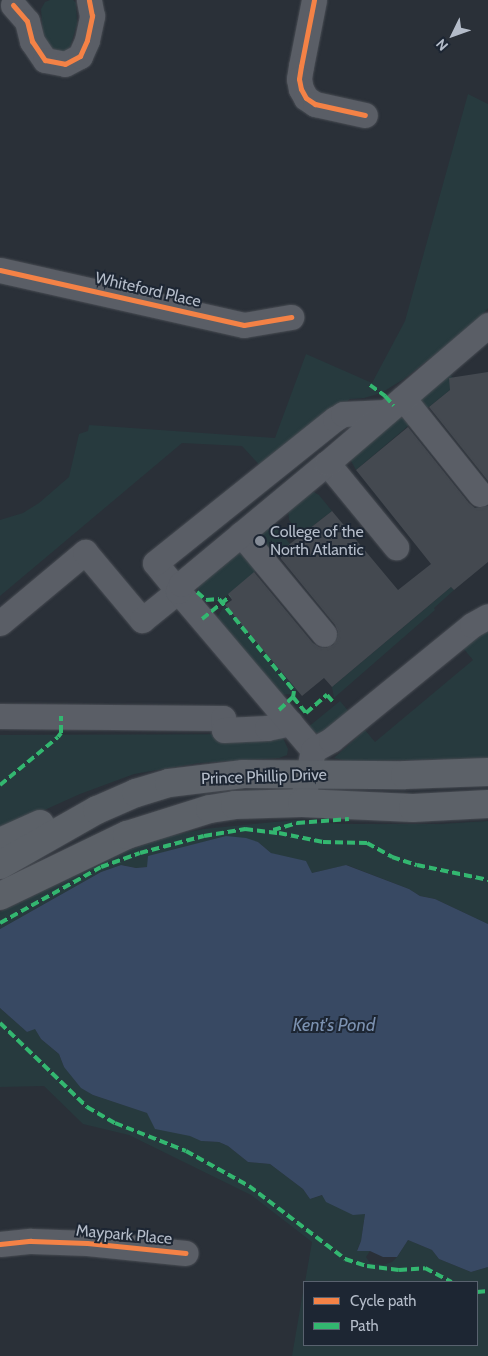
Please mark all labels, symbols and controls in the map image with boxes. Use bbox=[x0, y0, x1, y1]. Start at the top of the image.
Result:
north arrow bbox=[428, 10, 478, 60]
text: N bbox=[432, 35, 452, 55]
street label: Whiteford Place bbox=[93, 269, 203, 311]
place label: College of the North Atlantic bbox=[270, 522, 364, 560]
marker: College of the North Atlantic bbox=[254, 535, 266, 547]
street label: Prince Phillip Drive bbox=[201, 765, 327, 789]
water label: Kent's Pond bbox=[293, 1014, 375, 1036]
street label: Maypark Place bbox=[75, 1221, 173, 1249]
legend bbox=[303, 1281, 478, 1346]
text: Cycle path bbox=[350, 1292, 416, 1310]
text: Path bbox=[350, 1317, 379, 1335]

